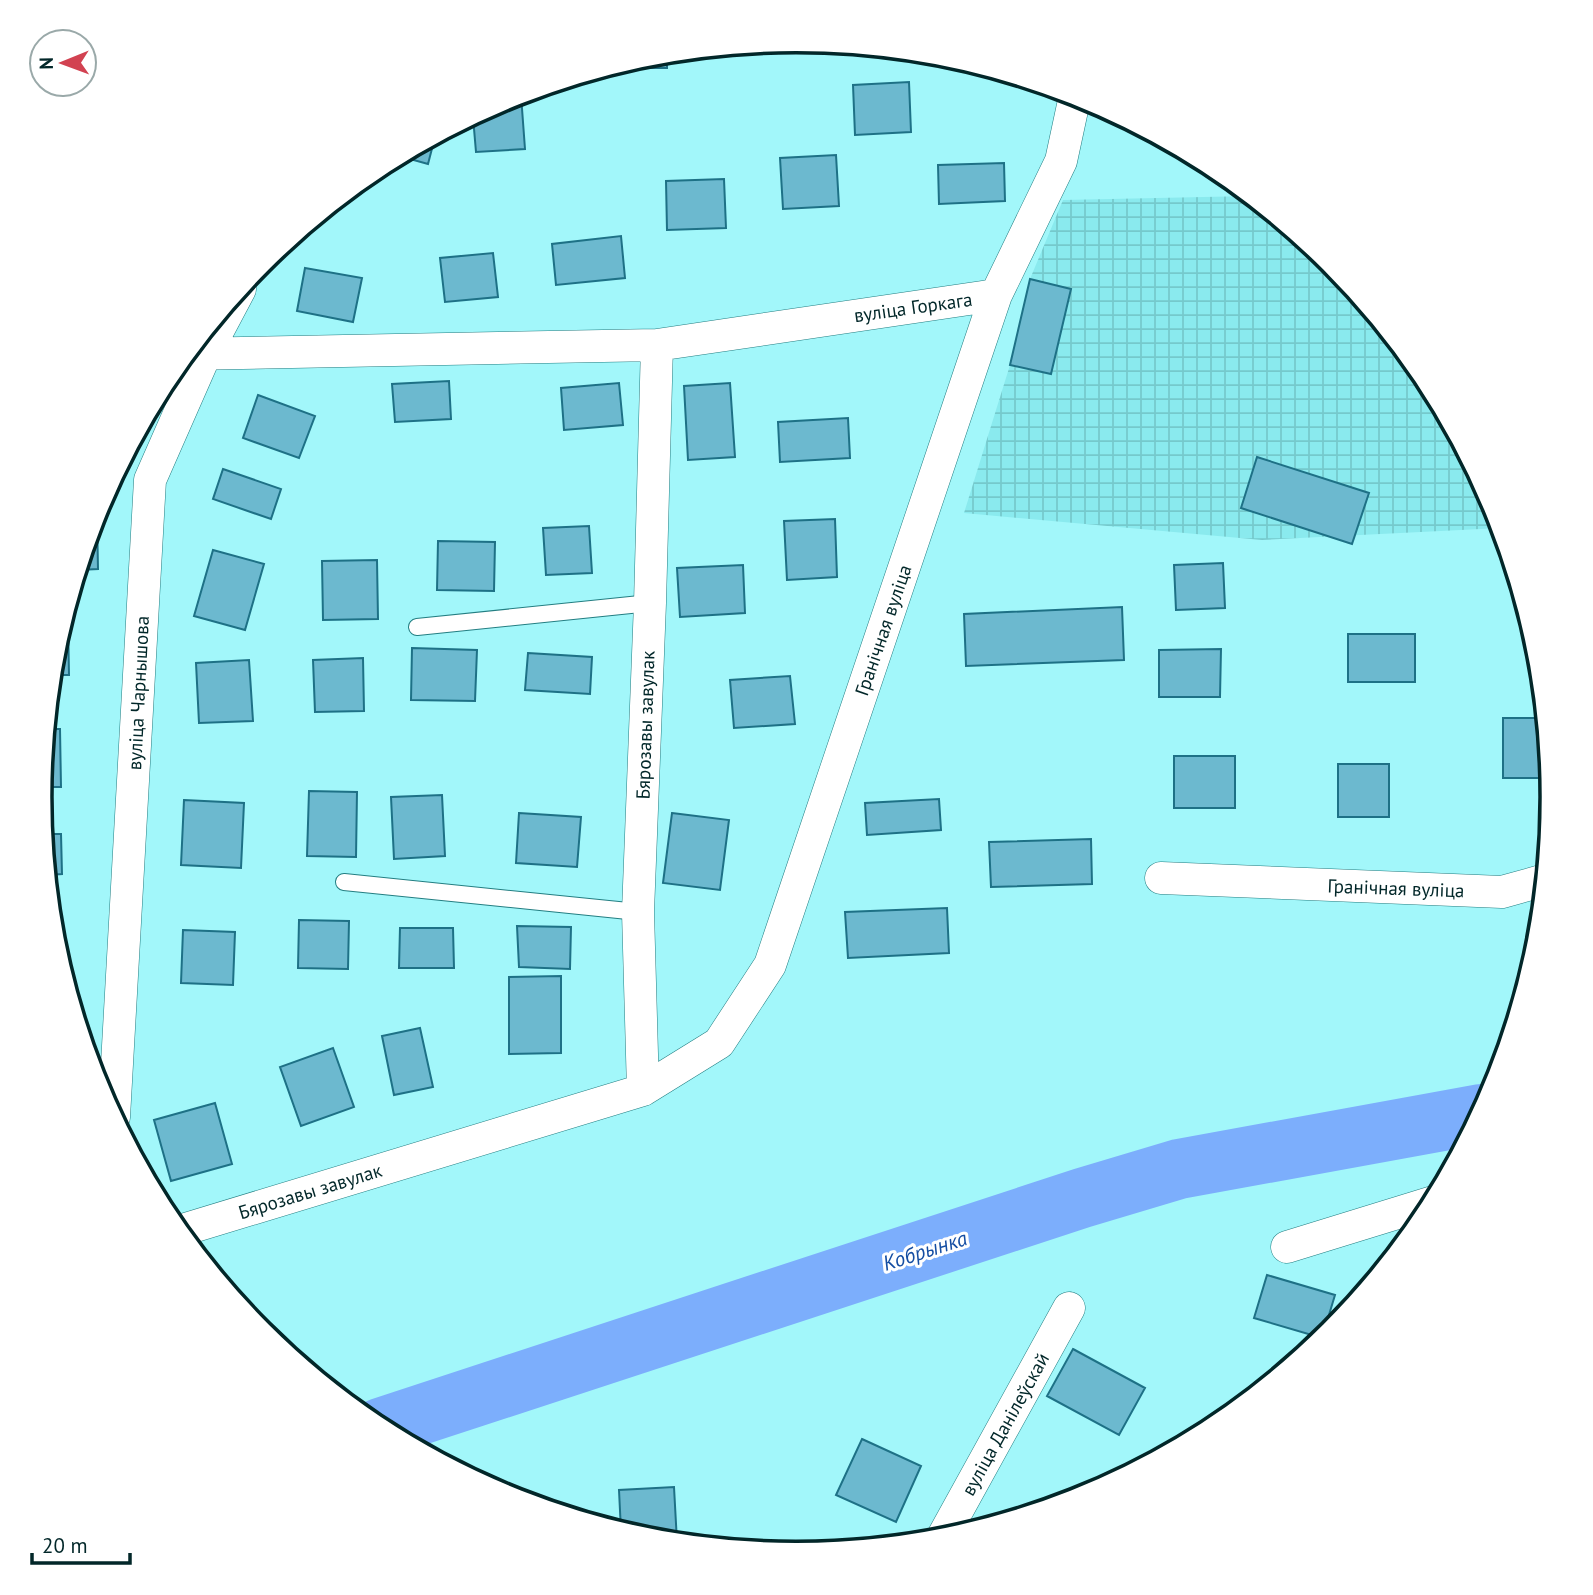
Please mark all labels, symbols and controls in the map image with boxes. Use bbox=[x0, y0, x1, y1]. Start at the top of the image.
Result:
north arrow bbox=[28, 28, 98, 98]
text: N bbox=[34, 57, 58, 70]
street label: вуліца Горкага bbox=[852, 287, 974, 327]
street label: Гранічная вуліца bbox=[849, 561, 917, 699]
street label: вуліца Чарнышова bbox=[122, 615, 154, 771]
street label: Бярозавы завулак bbox=[630, 650, 660, 800]
street label: Гранічная вуліца bbox=[1327, 874, 1465, 902]
street label: Бярозавы завулак bbox=[235, 1158, 385, 1224]
water label: Кобрынка bbox=[879, 1224, 971, 1277]
street label: вуліца Данілеўскай bbox=[956, 1348, 1054, 1500]
scale bar bbox=[32, 1522, 130, 1566]
text: 20 m bbox=[42, 1532, 88, 1559]

